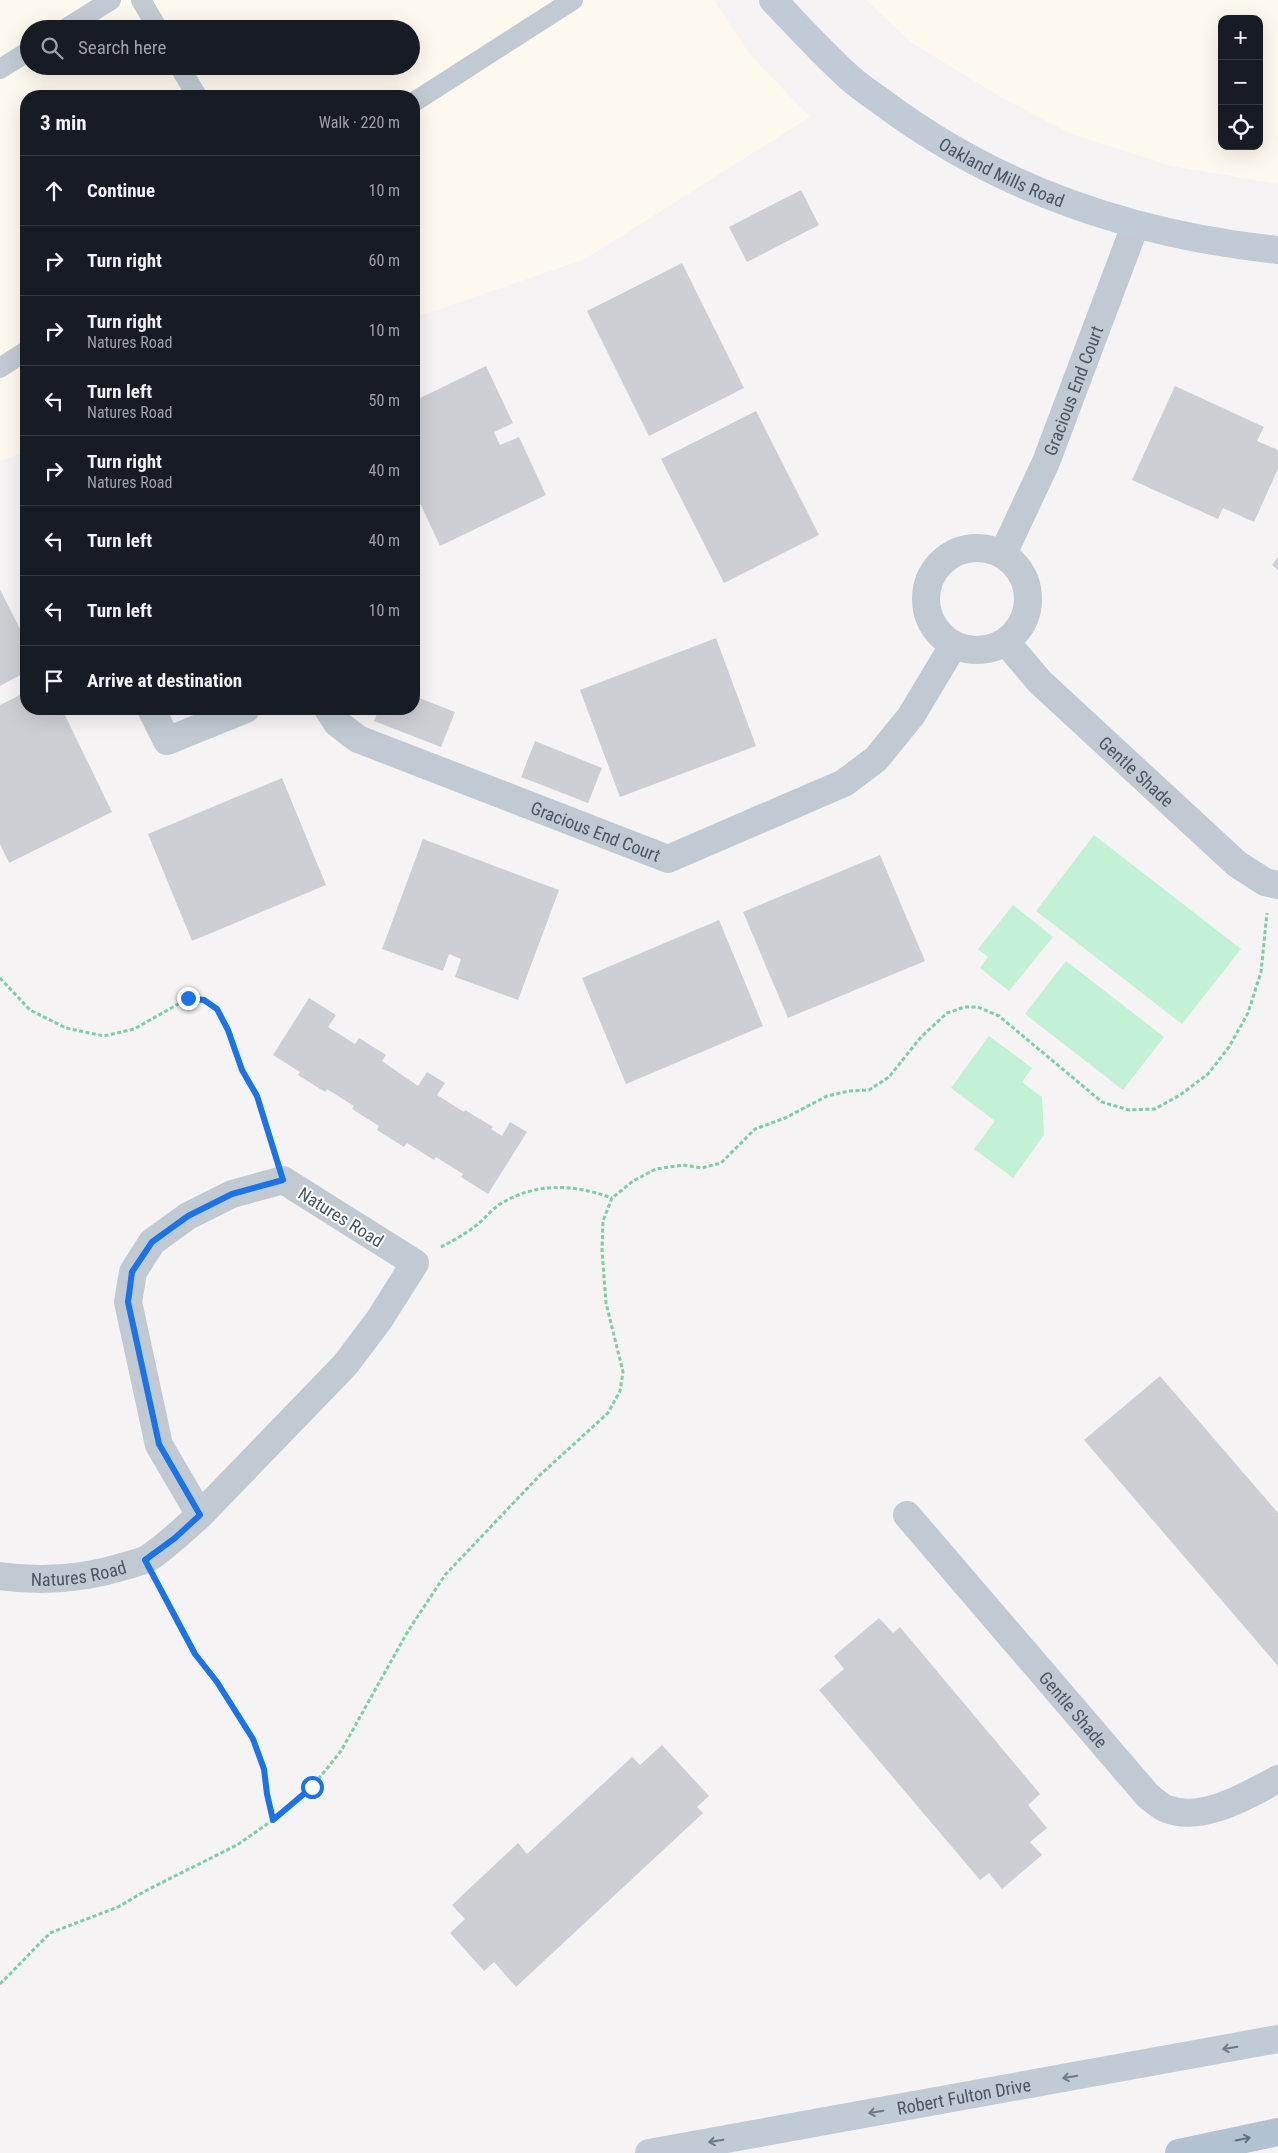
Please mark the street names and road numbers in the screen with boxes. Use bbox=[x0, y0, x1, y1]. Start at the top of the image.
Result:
street label: Oakland Mills Road bbox=[935, 133, 1067, 211]
street label: Gracious End Court bbox=[1039, 323, 1107, 458]
street label: Gentle Shade bbox=[1095, 732, 1178, 811]
street label: Gracious End Court bbox=[528, 797, 663, 866]
street label: Natures Road bbox=[295, 1183, 387, 1251]
street label: Natures Road bbox=[31, 1556, 129, 1590]
street label: Gentle Shade bbox=[1035, 1667, 1112, 1752]
street label: Robert Fulton Drive bbox=[895, 2074, 1032, 2118]

